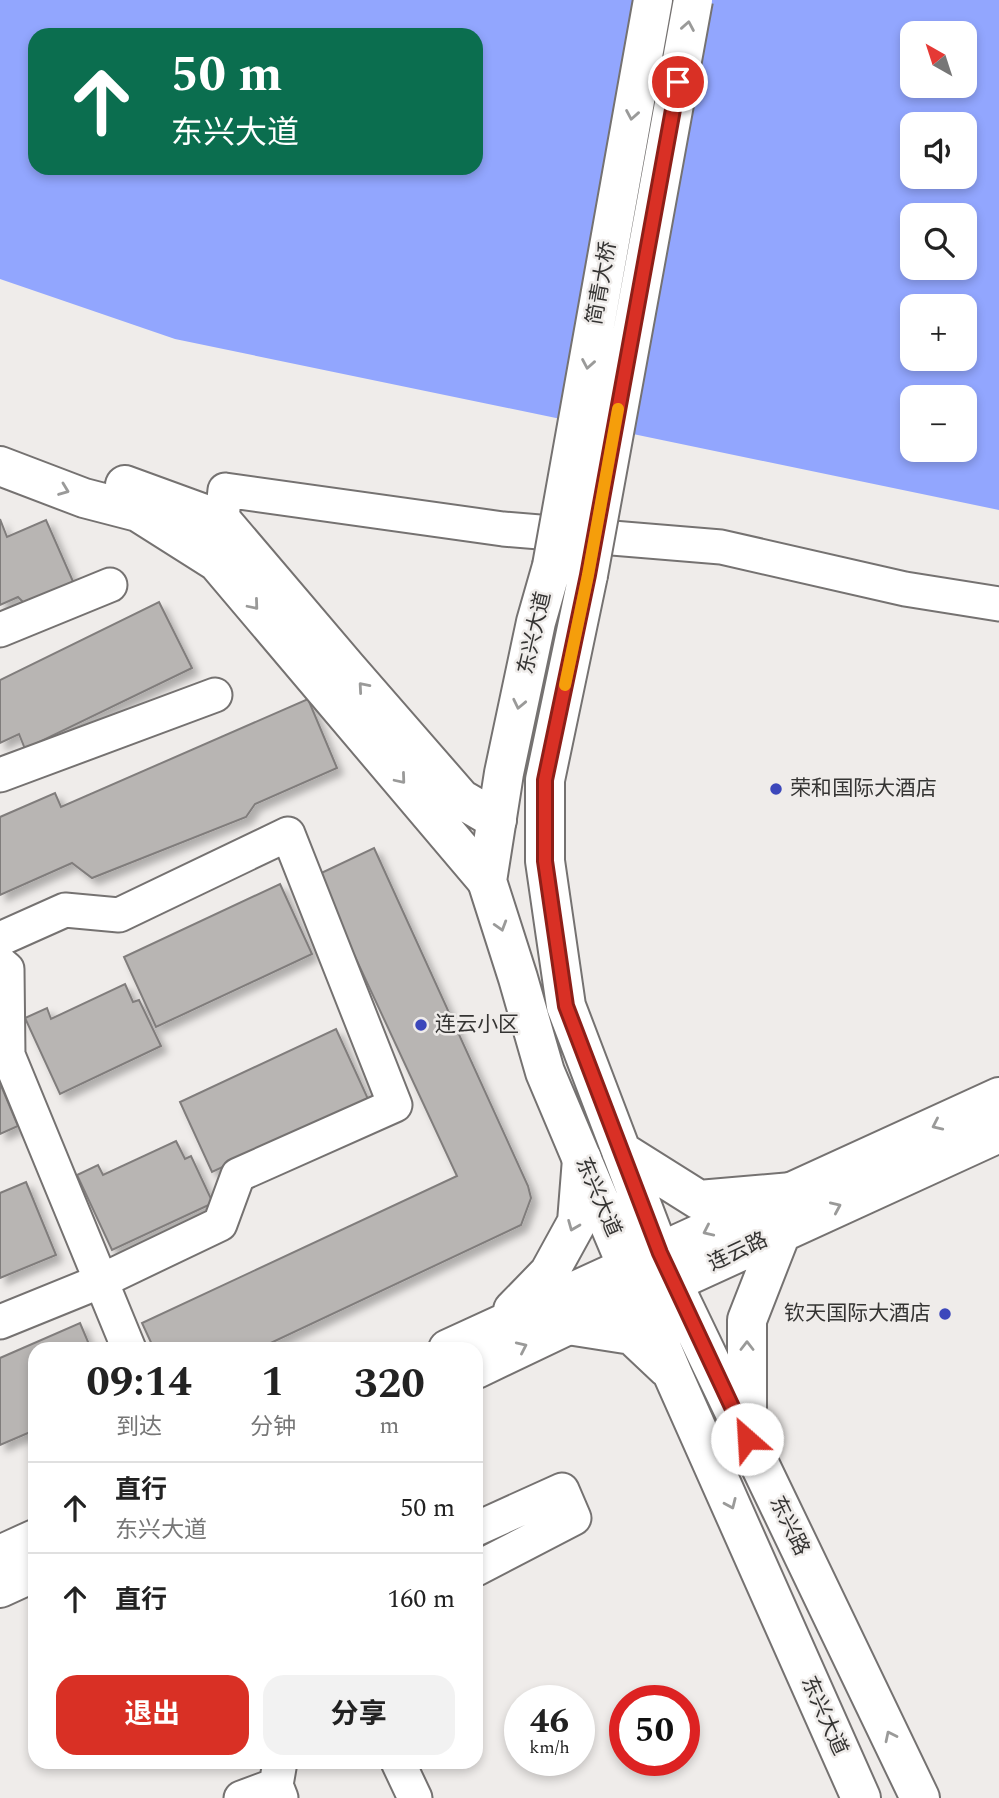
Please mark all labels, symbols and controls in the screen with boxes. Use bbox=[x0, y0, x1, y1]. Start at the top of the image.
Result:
one-way arrow bbox=[680, 20, 695, 32]
north arrow bbox=[900, 21, 976, 98]
map controls bbox=[900, 21, 977, 462]
text: 50 m bbox=[171, 38, 282, 113]
pin bbox=[648, 52, 708, 112]
icon: ahead bbox=[56, 56, 147, 147]
icon: arrive bbox=[659, 63, 697, 101]
text: 东兴大道 bbox=[171, 109, 299, 158]
one-way arrow bbox=[625, 109, 640, 121]
button: sound bbox=[900, 112, 977, 189]
button: search bbox=[900, 203, 977, 280]
street label: 简青大桥 bbox=[579, 239, 625, 327]
button: + bbox=[900, 294, 977, 371]
one-way arrow bbox=[581, 358, 596, 369]
button: − bbox=[900, 385, 977, 462]
one-way arrow bbox=[57, 482, 69, 496]
street label: 东兴大道 bbox=[510, 588, 560, 678]
one-way arrow bbox=[245, 597, 258, 610]
one-way arrow bbox=[359, 682, 371, 695]
one-way arrow bbox=[513, 698, 527, 710]
one-way arrow bbox=[392, 771, 405, 783]
place label: 荣和国际大酒店 bbox=[790, 773, 937, 805]
marker: 荣和国际大酒店 bbox=[768, 781, 784, 797]
one-way arrow bbox=[493, 920, 508, 932]
place label: 连云小区 bbox=[435, 1009, 519, 1041]
marker: 连云小区 bbox=[413, 1017, 429, 1033]
one-way arrow bbox=[932, 1117, 944, 1131]
street label: 东兴大道 bbox=[567, 1152, 629, 1242]
one-way arrow bbox=[829, 1202, 841, 1216]
one-way arrow bbox=[568, 1219, 582, 1231]
one-way arrow bbox=[703, 1222, 715, 1236]
street label: 连云路 bbox=[703, 1224, 773, 1280]
place label: 钦天国际大酒店 bbox=[784, 1298, 931, 1330]
marker: 钦天国际大酒店 bbox=[937, 1306, 953, 1322]
one-way arrow bbox=[739, 1340, 755, 1351]
one-way arrow bbox=[515, 1341, 527, 1355]
text: 09:14 bbox=[86, 1351, 192, 1414]
text: 1 bbox=[261, 1351, 285, 1414]
text: 320 bbox=[354, 1353, 425, 1416]
position arrow bbox=[710, 1402, 784, 1476]
text: m bbox=[380, 1409, 399, 1444]
text: 到达 bbox=[116, 1410, 162, 1445]
text: 分钟 bbox=[250, 1410, 296, 1445]
text: 直行 bbox=[115, 1470, 167, 1510]
text: 50 m bbox=[400, 1488, 455, 1528]
icon: ahead bbox=[56, 1489, 94, 1527]
street label: 东兴路 bbox=[761, 1491, 817, 1561]
one-way arrow bbox=[723, 1497, 737, 1509]
text: 东兴大道 bbox=[115, 1513, 207, 1548]
text: 160 m bbox=[387, 1579, 455, 1619]
icon: ahead bbox=[56, 1580, 94, 1618]
text: 直行 bbox=[115, 1580, 167, 1620]
street label: 东兴大道 bbox=[792, 1671, 856, 1761]
button: 退出 bbox=[56, 1675, 249, 1755]
button: 分享 bbox=[263, 1675, 455, 1755]
speed limit sign: 50 bbox=[609, 1685, 700, 1776]
text: 46 bbox=[530, 1695, 569, 1748]
one-way arrow bbox=[884, 1731, 898, 1744]
text: km/h bbox=[529, 1734, 570, 1761]

